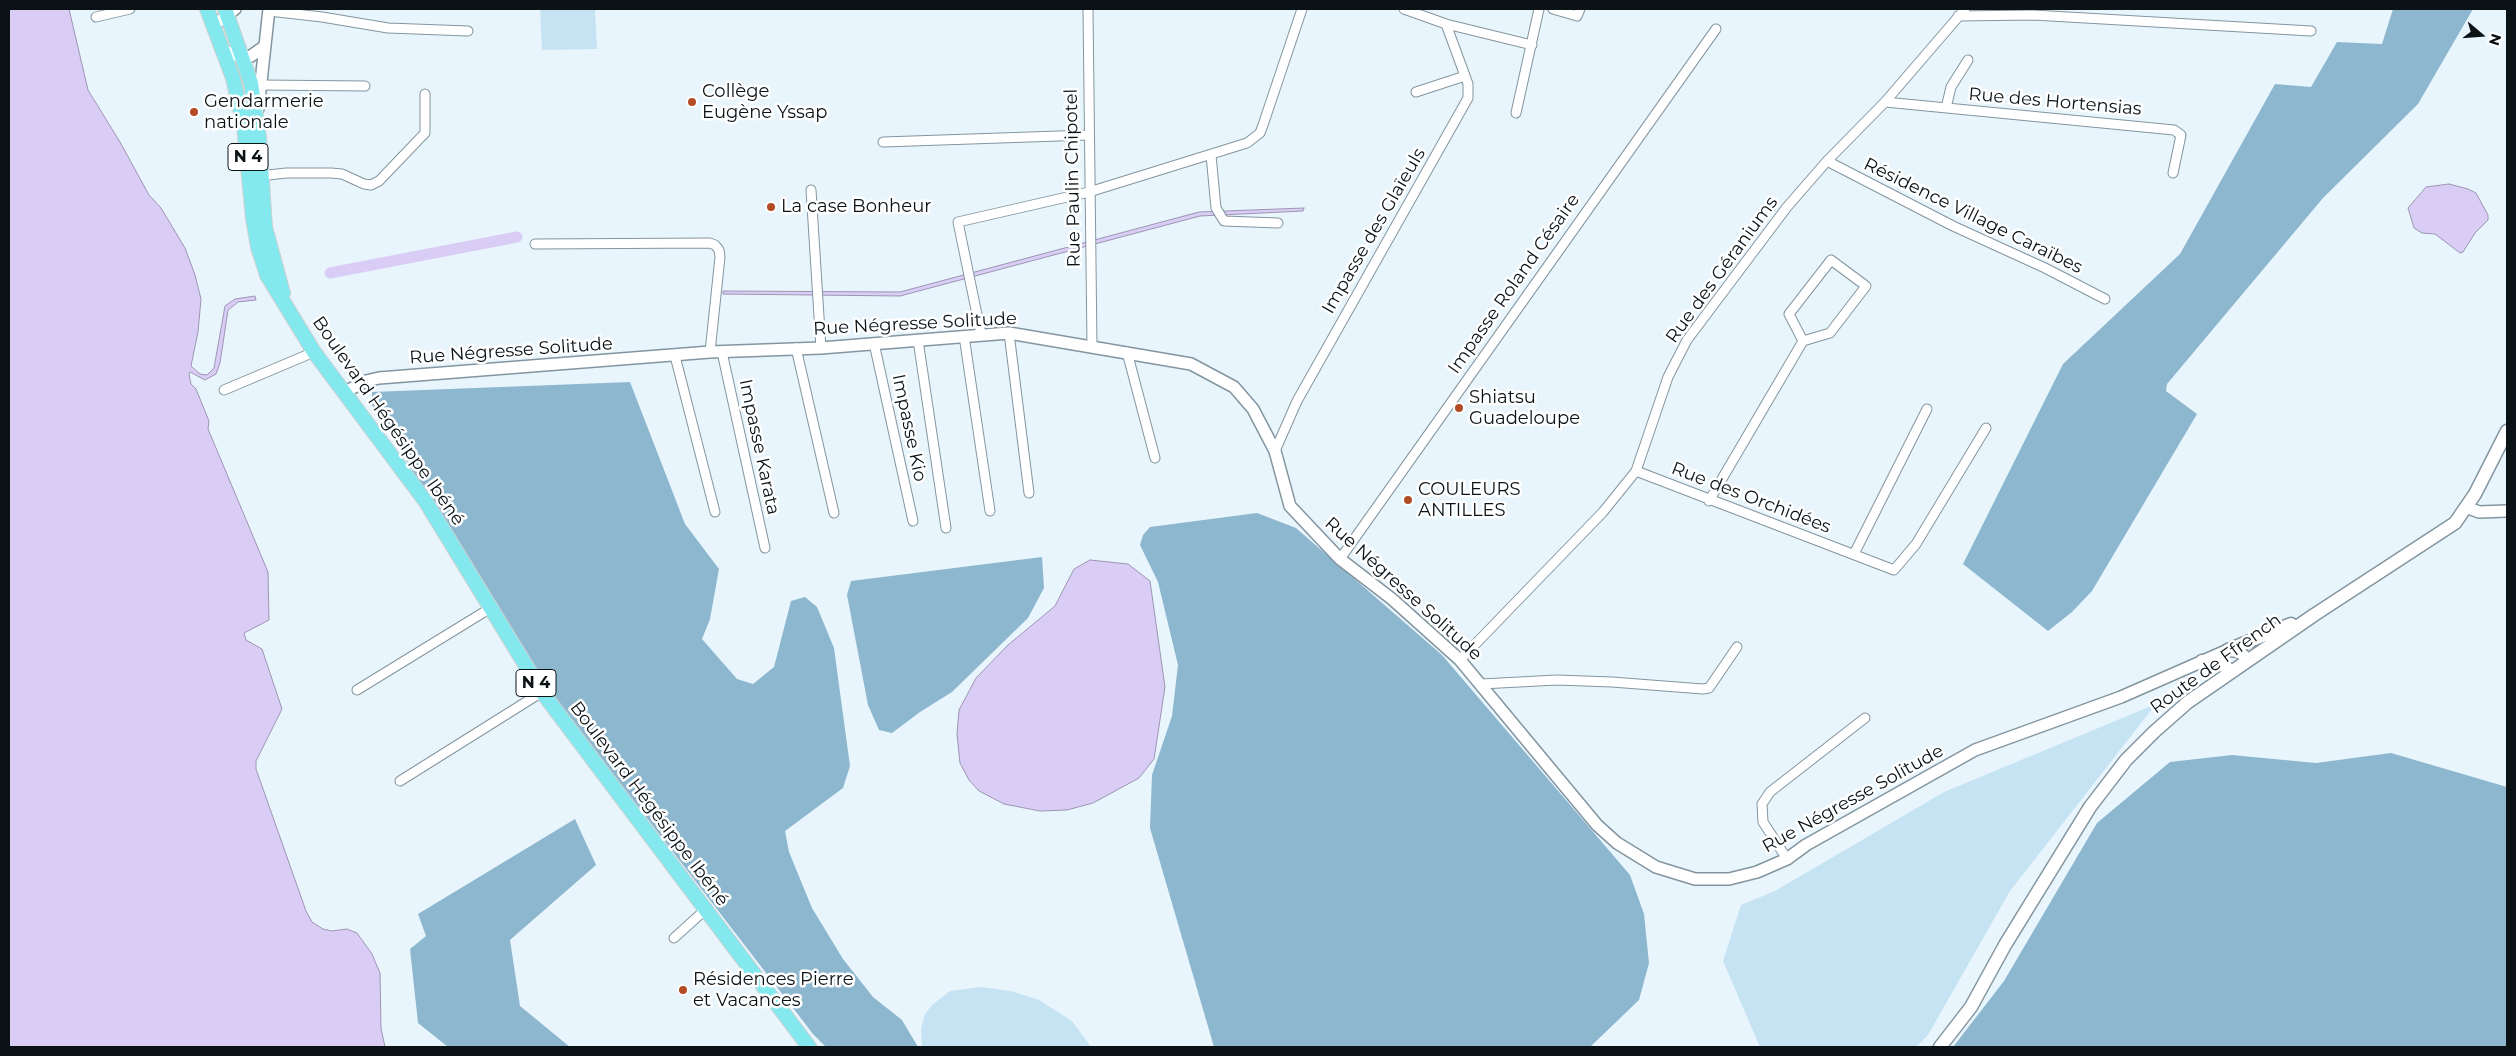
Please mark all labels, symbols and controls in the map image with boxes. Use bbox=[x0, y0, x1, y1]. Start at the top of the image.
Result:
north arrow bbox=[2456, 10, 2506, 60]
text: N bbox=[2485, 31, 2506, 48]
place label: Collège Eugène Yssap bbox=[702, 81, 828, 124]
street label: Rue des Hortensias bbox=[1968, 84, 2142, 120]
street label: Rue Paulin Chipotel bbox=[1061, 89, 1085, 267]
place label: Gendarmerie nationale bbox=[204, 91, 324, 134]
marker: Collège Eugène Yssap bbox=[686, 96, 698, 108]
marker: Gendarmerie nationale bbox=[188, 106, 200, 118]
road number: N 4 bbox=[228, 144, 268, 170]
street label: Impasse des Glaïeuls bbox=[1318, 144, 1430, 318]
street label: Résidence Village Caraïbes bbox=[1860, 154, 2086, 278]
street label: Impasse Roland Césaire bbox=[1444, 190, 1584, 378]
street label: Rue des Géraniums bbox=[1661, 192, 1783, 348]
place label: La case Bonheur bbox=[781, 196, 931, 218]
marker: La case Bonheur bbox=[765, 201, 777, 213]
street label: Rue Négresse Solitude bbox=[813, 308, 1017, 340]
street label: Boulevard Hégésippe Ibéné bbox=[307, 312, 469, 530]
street label: Rue Négresse Solitude bbox=[409, 333, 613, 369]
street label: Impasse Kio bbox=[887, 372, 931, 484]
street label: Impasse Karata bbox=[734, 377, 784, 517]
place label: Shiatsu Guadeloupe bbox=[1469, 387, 1580, 429]
marker: Shiatsu Guadeloupe bbox=[1453, 402, 1465, 414]
street label: Rue des Orchidées bbox=[1668, 458, 1834, 538]
place label: COULEURS ANTILLES bbox=[1418, 479, 1520, 522]
marker: COULEURS ANTILLES bbox=[1402, 494, 1414, 506]
street label: Rue Négresse Solitude bbox=[1320, 513, 1486, 665]
street label: Route de Ffrench bbox=[2146, 609, 2286, 719]
road number: N 4 bbox=[516, 670, 556, 696]
street label: Boulevard Hégésippe Ibéné bbox=[565, 698, 733, 910]
street label: Rue Négresse Solitude bbox=[1759, 740, 1947, 858]
place label: Résidences Pierre et Vacances bbox=[693, 969, 854, 1012]
marker: Résidences Pierre et Vacances bbox=[677, 984, 689, 996]

